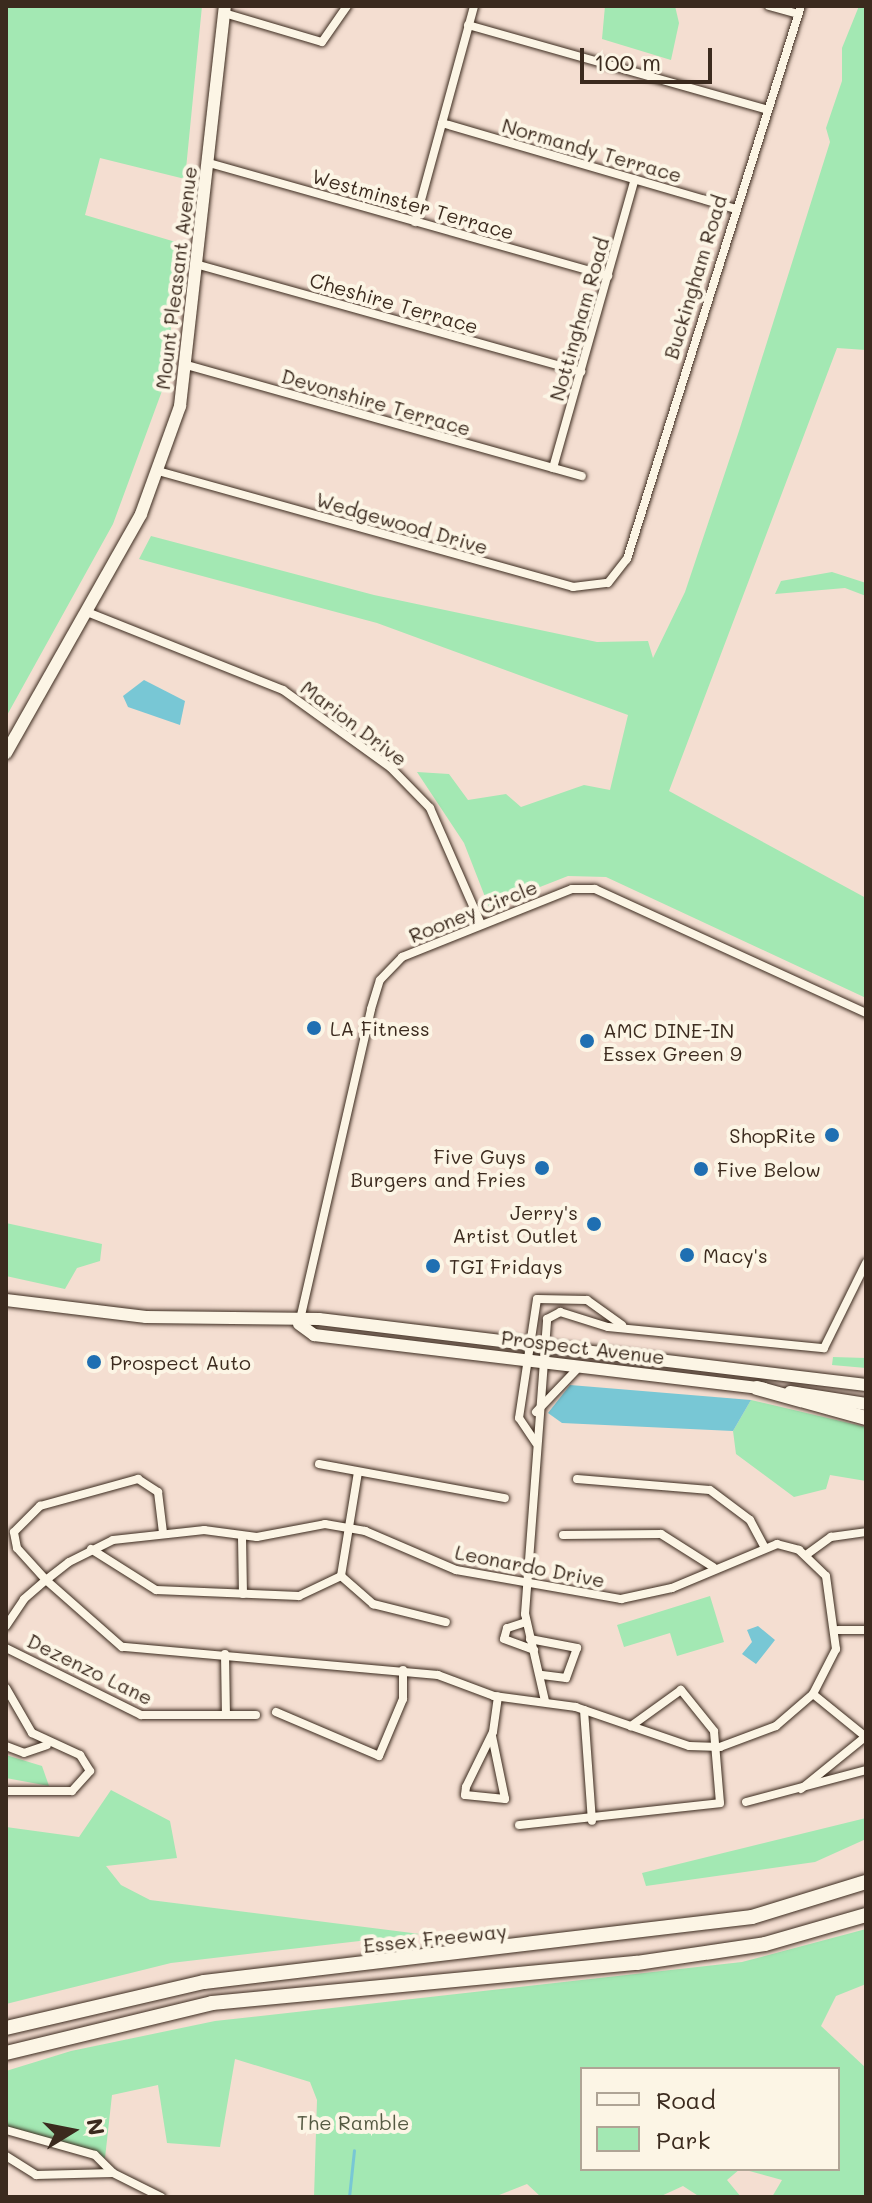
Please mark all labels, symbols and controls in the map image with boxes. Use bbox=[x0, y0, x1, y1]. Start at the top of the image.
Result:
scale bar bbox=[584, 32, 716, 82]
text: 100 m bbox=[594, 46, 661, 77]
street label: Normandy Terrace bbox=[499, 113, 685, 187]
street label: Westminster Terrace bbox=[309, 164, 517, 244]
street label: Mount Pleasant Avenue bbox=[150, 165, 202, 391]
street label: Buckingham Road bbox=[659, 192, 731, 362]
street label: Nottingham Road bbox=[544, 235, 614, 403]
street label: Cheshire Terrace bbox=[307, 267, 481, 339]
street label: Devonshire Terrace bbox=[279, 363, 473, 441]
street label: Wedgewood Drive bbox=[313, 487, 491, 559]
street label: Marion Drive bbox=[296, 675, 412, 771]
street label: Rooney Circle bbox=[405, 874, 541, 948]
place label: LA Fitness bbox=[330, 1016, 430, 1040]
place label: AMC DINE-IN Essex Green 9 bbox=[603, 1018, 742, 1065]
marker: LA Fitness bbox=[305, 1019, 323, 1037]
marker: AMC DINE-IN Essex Green 9 bbox=[578, 1032, 596, 1050]
place label: ShopRite bbox=[729, 1123, 816, 1147]
marker: ShopRite bbox=[823, 1126, 841, 1144]
place label: Five Guys Burgers and Fries bbox=[350, 1144, 526, 1191]
place label: Five Below bbox=[717, 1157, 821, 1181]
marker: Five Guys Burgers and Fries bbox=[533, 1159, 551, 1177]
marker: Five Below bbox=[692, 1160, 710, 1178]
place label: Jerry's Artist Outlet bbox=[453, 1200, 578, 1247]
marker: Jerry's Artist Outlet bbox=[585, 1215, 603, 1233]
place label: Macy's bbox=[703, 1243, 768, 1267]
marker: Macy's bbox=[678, 1246, 696, 1264]
place label: TGI Fridays bbox=[449, 1254, 563, 1278]
marker: TGI Fridays bbox=[424, 1257, 442, 1275]
street label: Prospect Avenue bbox=[500, 1325, 666, 1369]
place label: Prospect Auto bbox=[110, 1350, 251, 1374]
marker: Prospect Auto bbox=[85, 1353, 103, 1371]
street label: Leonardo Drive bbox=[453, 1540, 607, 1592]
street label: Dezenzo Lane bbox=[23, 1628, 157, 1710]
street label: Essex Freeway bbox=[362, 1919, 508, 1957]
legend bbox=[580, 2067, 840, 2171]
text: Road bbox=[656, 2084, 716, 2115]
north arrow bbox=[32, 2091, 112, 2171]
park label: The Ramble bbox=[297, 2110, 409, 2134]
text: N bbox=[80, 2116, 112, 2137]
text: Park bbox=[656, 2124, 710, 2155]

